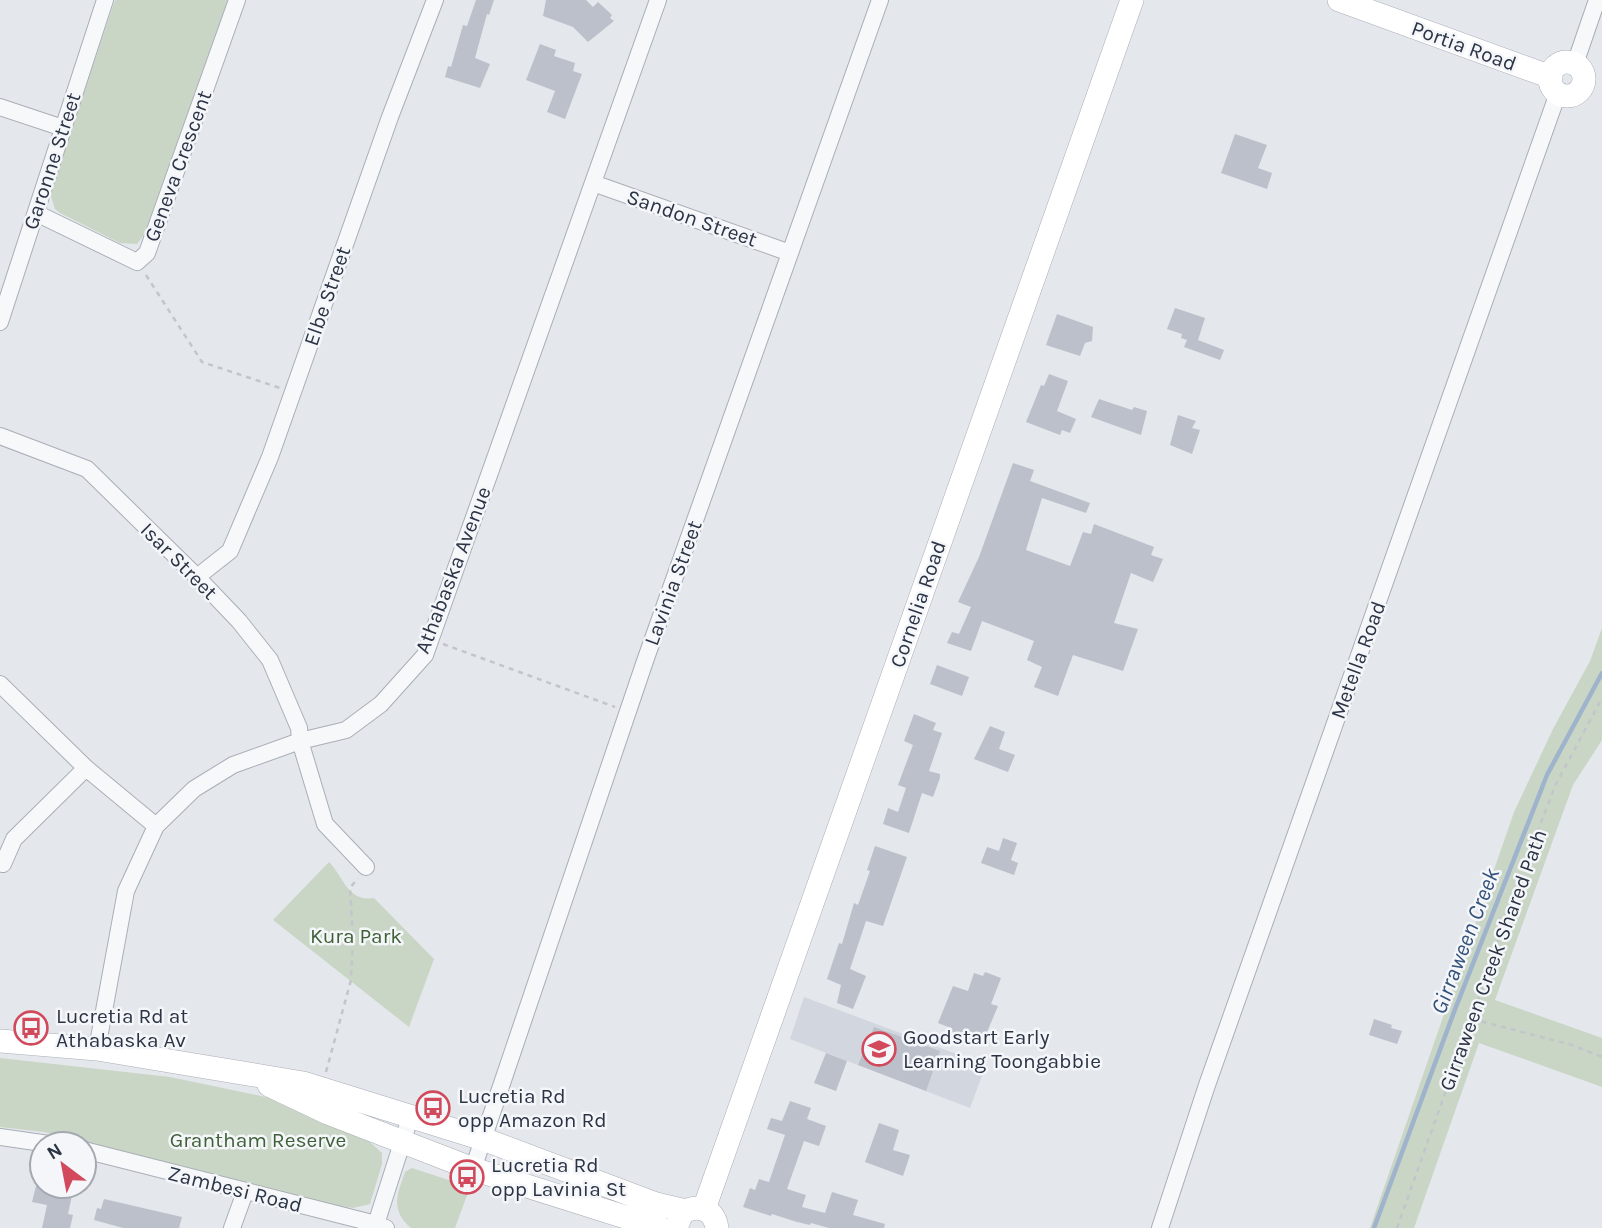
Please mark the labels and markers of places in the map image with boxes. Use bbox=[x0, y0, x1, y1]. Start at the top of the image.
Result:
place label: Lucretia Rd at Athabaska Av bbox=[56, 1004, 188, 1052]
bus stop icon: Lucretia Rd at Athabaska Av bbox=[12, 1009, 50, 1047]
place label: Goodstart Early Learning Toongabbie bbox=[903, 1025, 1101, 1073]
school or university icon: Goodstart Early Learning Toongabbie bbox=[860, 1030, 898, 1068]
place label: Lucretia Rd opp Amazon Rd bbox=[458, 1084, 607, 1132]
bus stop icon: Lucretia Rd opp Amazon Rd bbox=[414, 1089, 452, 1127]
place label: Lucretia Rd opp Lavinia St bbox=[491, 1153, 626, 1201]
bus stop icon: Lucretia Rd opp Lavinia St bbox=[448, 1158, 486, 1196]

